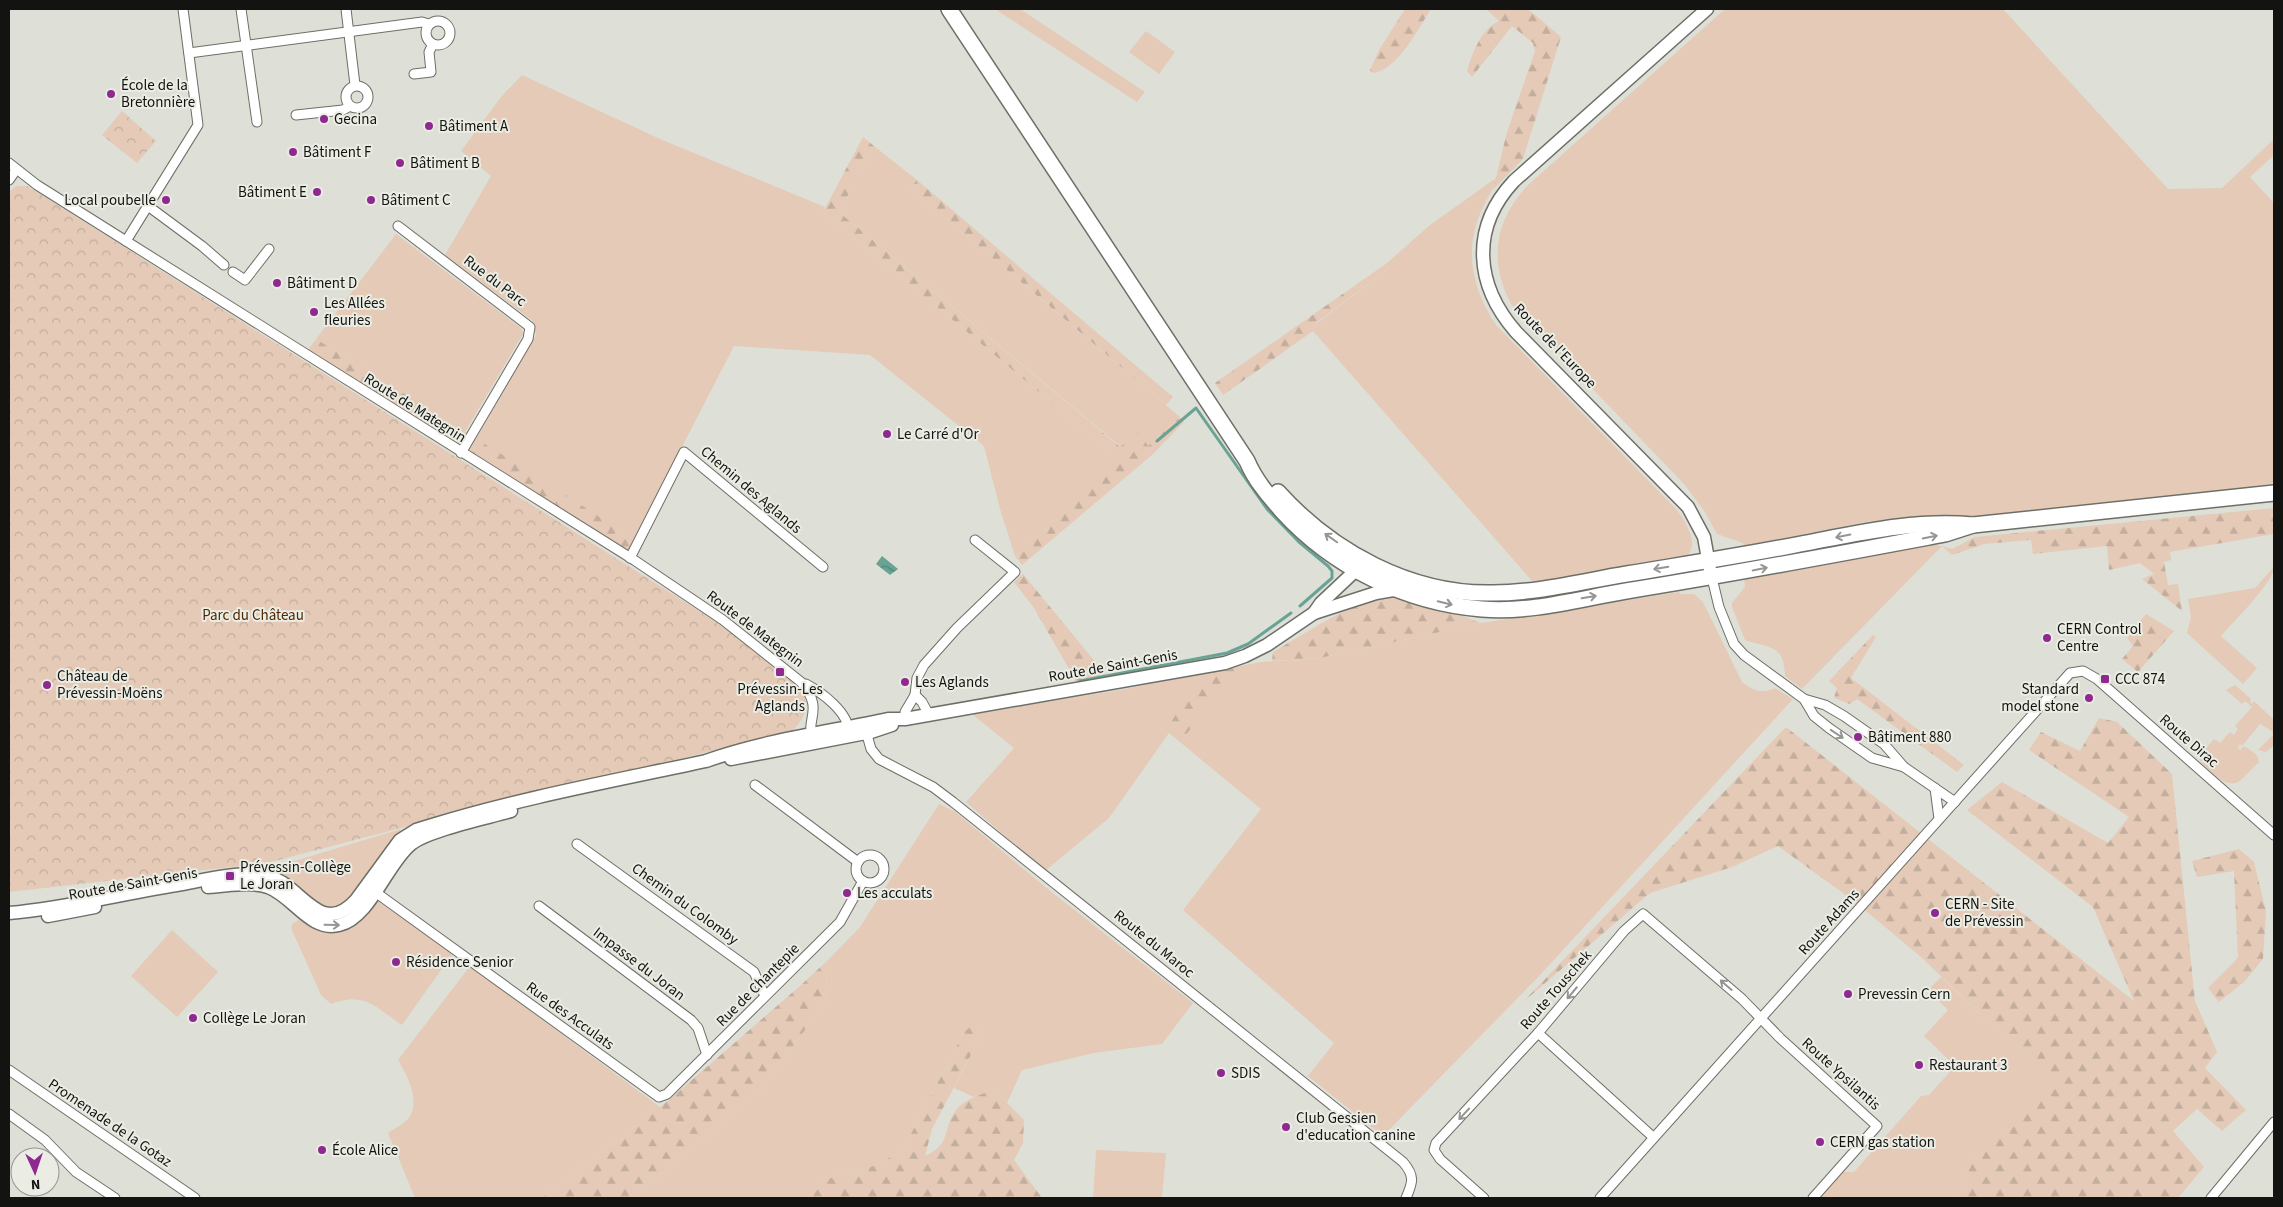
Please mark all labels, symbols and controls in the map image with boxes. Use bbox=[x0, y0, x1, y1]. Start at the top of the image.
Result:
place label: École de la Bretonnière bbox=[121, 75, 195, 113]
marker: École de la Bretonnière bbox=[105, 88, 117, 100]
place label: Gecina bbox=[334, 109, 377, 130]
marker: Gecina bbox=[318, 113, 330, 125]
place label: Bâtiment A bbox=[439, 116, 509, 137]
marker: Bâtiment A bbox=[423, 120, 435, 132]
place label: Bâtiment F bbox=[303, 142, 372, 163]
marker: Bâtiment F bbox=[287, 146, 299, 158]
place label: Bâtiment B bbox=[410, 153, 480, 174]
marker: Bâtiment B bbox=[394, 157, 406, 169]
place label: Bâtiment E bbox=[238, 182, 307, 203]
marker: Bâtiment E bbox=[311, 186, 323, 198]
place label: Local poubelle bbox=[64, 190, 156, 211]
place label: Bâtiment C bbox=[381, 190, 451, 211]
marker: Local poubelle bbox=[160, 194, 172, 206]
marker: Bâtiment C bbox=[365, 194, 377, 206]
street label: Rue du Parc bbox=[459, 250, 531, 312]
place label: Bâtiment D bbox=[287, 273, 357, 294]
marker: Bâtiment D bbox=[271, 277, 283, 289]
place label: Les Allées fleuries bbox=[324, 293, 385, 331]
street label: Route de l'Europe bbox=[1509, 299, 1601, 393]
marker: Les Allées fleuries bbox=[308, 306, 320, 318]
street label: Route de Mategnin bbox=[360, 368, 470, 448]
place label: Le Carré d'Or bbox=[897, 424, 979, 445]
marker: Le Carré d'Or bbox=[881, 428, 893, 440]
street label: Chemin des Aglands bbox=[696, 441, 806, 539]
one-way arrow bbox=[1836, 531, 1852, 541]
one-way arrow bbox=[1922, 532, 1938, 541]
one-way arrow bbox=[1324, 533, 1338, 543]
one-way arrow bbox=[1653, 564, 1669, 574]
one-way arrow bbox=[1751, 564, 1767, 574]
street label: Route de Mategnin bbox=[702, 585, 808, 673]
one-way arrow bbox=[1581, 592, 1597, 601]
one-way arrow bbox=[1437, 599, 1453, 608]
park label: Parc du Château bbox=[202, 605, 304, 626]
place label: CERN Control Centre bbox=[2057, 619, 2142, 657]
marker: CERN Control Centre bbox=[2041, 632, 2053, 644]
street label: Route de Saint-Genis bbox=[1047, 644, 1179, 688]
place label: Château de Prévessin-Moëns bbox=[57, 666, 163, 704]
marker: Prévessin-Les Aglands bbox=[774, 666, 786, 678]
place label: CCC 874 bbox=[2115, 669, 2166, 690]
place label: Les Aglands bbox=[915, 672, 989, 693]
marker: CCC 874 bbox=[2099, 673, 2111, 685]
marker: Les Aglands bbox=[899, 676, 911, 688]
marker: Château de Prévessin-Moëns bbox=[41, 679, 53, 691]
place label: Prévessin-Les Aglands bbox=[737, 679, 823, 717]
place label: Standard model stone bbox=[2001, 679, 2079, 717]
marker: Standard model stone bbox=[2083, 692, 2095, 704]
street label: Route Dirac bbox=[2155, 709, 2223, 773]
place label: Bâtiment 880 bbox=[1868, 727, 1951, 748]
one-way arrow bbox=[1830, 729, 1844, 739]
marker: Bâtiment 880 bbox=[1852, 731, 1864, 743]
place label: Prévessin-Collège Le Joran bbox=[240, 857, 351, 895]
street label: Chemin du Colomby bbox=[627, 858, 743, 950]
street label: Route de Saint-Genis bbox=[67, 862, 199, 906]
marker: Prévessin-Collège Le Joran bbox=[224, 870, 236, 882]
place label: Les acculats bbox=[857, 883, 932, 904]
street label: Route Adams bbox=[1794, 884, 1864, 960]
marker: Les acculats bbox=[841, 887, 853, 899]
place label: CERN - Site de Prévessin bbox=[1945, 894, 2024, 932]
street label: Route du Maroc bbox=[1109, 905, 1199, 983]
marker: CERN - Site de Prévessin bbox=[1929, 907, 1941, 919]
one-way arrow bbox=[323, 920, 339, 930]
street label: Impasse du Joran bbox=[589, 922, 689, 1006]
street label: Rue de Chantepie bbox=[712, 939, 804, 1031]
street label: Route Touschek bbox=[1515, 945, 1597, 1034]
place label: Résidence Senior bbox=[406, 952, 514, 973]
marker: Résidence Senior bbox=[390, 956, 402, 968]
street label: Rue des Acculats bbox=[522, 977, 618, 1055]
one-way arrow bbox=[1719, 979, 1732, 991]
place label: Prevessin Cern bbox=[1858, 984, 1950, 1005]
one-way arrow bbox=[1567, 986, 1578, 999]
marker: Prevessin Cern bbox=[1842, 988, 1854, 1000]
place label: Collège Le Joran bbox=[203, 1008, 306, 1029]
marker: Collège Le Joran bbox=[187, 1012, 199, 1024]
street label: Route Ypsilantis bbox=[1797, 1033, 1885, 1115]
place label: Restaurant 3 bbox=[1929, 1055, 2007, 1076]
marker: Restaurant 3 bbox=[1913, 1059, 1925, 1071]
place label: SDIS bbox=[1231, 1063, 1260, 1084]
marker: SDIS bbox=[1215, 1067, 1227, 1079]
street label: Promenade de la Gotaz bbox=[44, 1074, 176, 1172]
one-way arrow bbox=[1458, 1107, 1470, 1120]
place label: Club Gessien d'education canine bbox=[1296, 1108, 1415, 1146]
marker: Club Gessien d'education canine bbox=[1280, 1121, 1292, 1133]
place label: CERN gas station bbox=[1830, 1132, 1935, 1153]
marker: CERN gas station bbox=[1814, 1136, 1826, 1148]
place label: École Alice bbox=[332, 1140, 398, 1161]
marker: École Alice bbox=[316, 1144, 328, 1156]
north arrow bbox=[10, 1147, 60, 1197]
text: N bbox=[30, 1174, 41, 1194]

